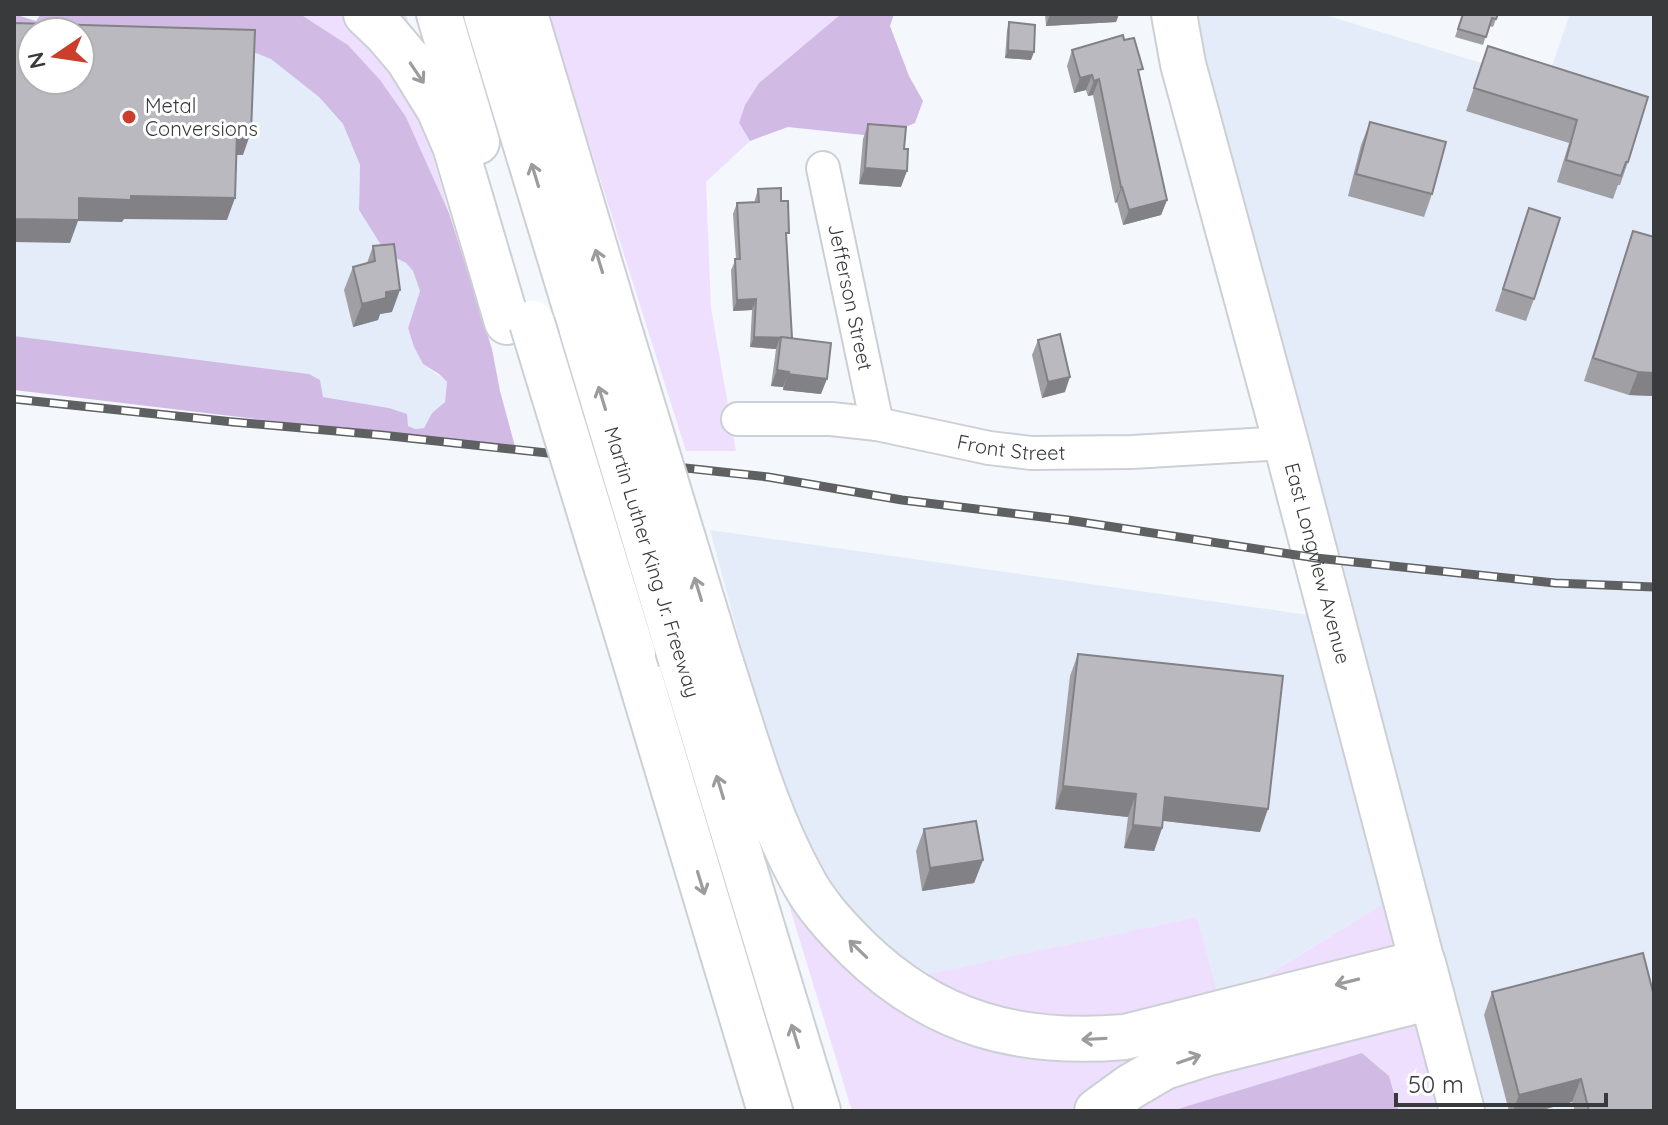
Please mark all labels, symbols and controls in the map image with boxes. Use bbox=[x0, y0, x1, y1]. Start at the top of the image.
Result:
north arrow bbox=[16, 16, 96, 96]
text: N bbox=[21, 49, 52, 72]
one-way arrow bbox=[409, 61, 425, 83]
place label: Metal Conversions bbox=[145, 93, 258, 141]
marker: Metal Conversions bbox=[120, 108, 138, 126]
one-way arrow bbox=[527, 162, 542, 188]
street label: Jefferson Street bbox=[823, 221, 878, 373]
one-way arrow bbox=[591, 248, 606, 274]
one-way arrow bbox=[594, 385, 609, 411]
street label: Martin Luther King Jr. Freeway bbox=[599, 423, 706, 700]
street label: Front Street bbox=[955, 429, 1066, 465]
street label: East Longview Avenue bbox=[1280, 460, 1356, 667]
one-way arrow bbox=[690, 576, 705, 602]
one-way arrow bbox=[712, 775, 727, 801]
one-way arrow bbox=[695, 870, 709, 895]
one-way arrow bbox=[848, 940, 868, 959]
one-way arrow bbox=[1334, 975, 1360, 990]
one-way arrow bbox=[787, 1024, 802, 1050]
one-way arrow bbox=[1081, 1032, 1108, 1047]
one-way arrow bbox=[1176, 1050, 1201, 1065]
scale bar bbox=[1396, 1057, 1606, 1107]
text: 50 m bbox=[1408, 1069, 1464, 1099]

